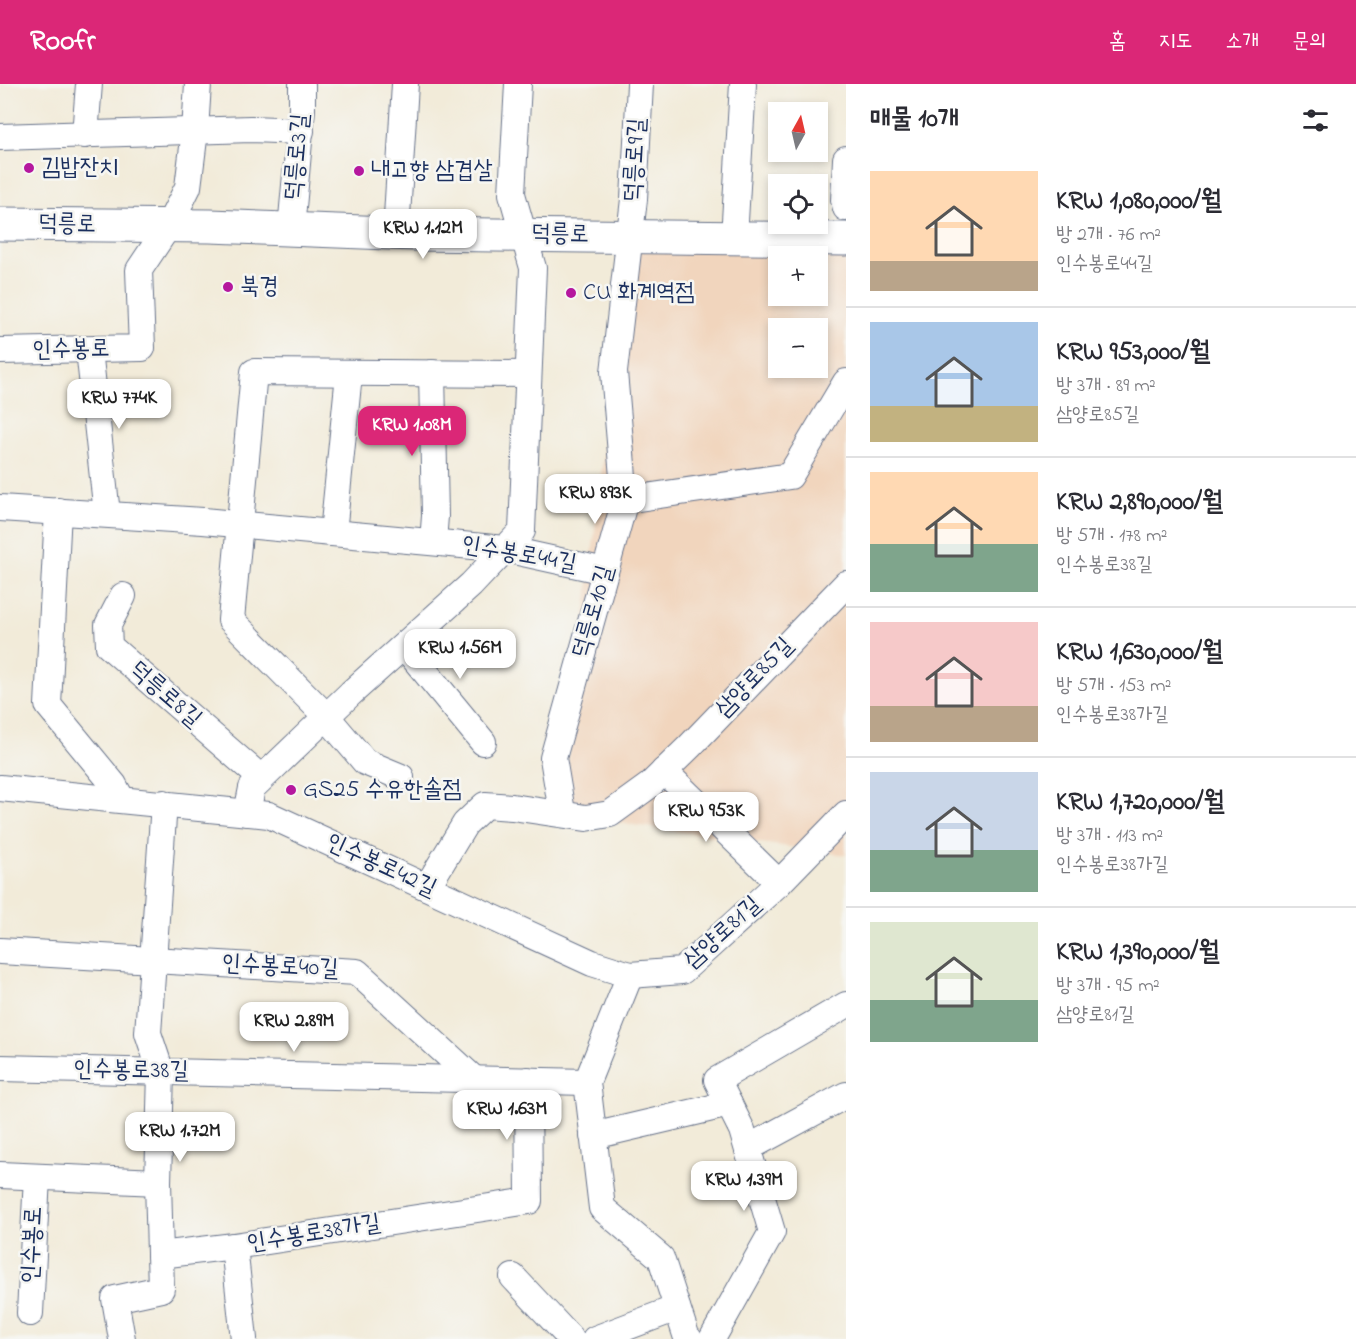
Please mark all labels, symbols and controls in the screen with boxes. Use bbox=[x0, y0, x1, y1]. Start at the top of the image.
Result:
text: Roofr bbox=[30, 22, 95, 63]
text: 홈 bbox=[1109, 27, 1126, 57]
text: 지도 bbox=[1159, 27, 1192, 57]
text: 소개 bbox=[1225, 27, 1259, 57]
text: 문의 bbox=[1292, 27, 1326, 57]
text: 매물 10개 bbox=[870, 101, 959, 139]
north arrow bbox=[768, 102, 828, 162]
map controls bbox=[768, 102, 828, 378]
icon: filters bbox=[1299, 104, 1332, 137]
street label: 덕릉로3길 bbox=[277, 112, 319, 202]
street label: 덕릉로9길 bbox=[616, 117, 656, 203]
place label: 김밥잔치 bbox=[41, 151, 118, 186]
place label: 내고향 삼겹살 bbox=[371, 154, 493, 189]
marker: 김밥잔치 bbox=[22, 161, 36, 175]
marker: 내고향 삼겹살 bbox=[352, 164, 366, 178]
button: locate bbox=[768, 174, 828, 234]
text: KRW 1,080,000/월 bbox=[1056, 183, 1222, 221]
icon: home bbox=[918, 195, 990, 267]
street label: 덕릉로 bbox=[38, 207, 96, 243]
pin: KRW 1.12M bbox=[354, 209, 492, 260]
text: KRW 1.12M bbox=[383, 214, 463, 243]
street label: 덕릉로 bbox=[531, 217, 589, 253]
text: 방 2개 · 76 m² bbox=[1056, 221, 1161, 250]
button: + bbox=[768, 246, 828, 306]
text: 인수봉로44길 bbox=[1056, 250, 1153, 279]
place label: 북경 bbox=[240, 270, 279, 305]
place label: CU 화계역점 bbox=[583, 276, 695, 311]
marker: 북경 bbox=[221, 280, 235, 294]
marker: CU 화계역점 bbox=[564, 286, 578, 300]
button: − bbox=[768, 318, 828, 378]
street label: 인수봉로 bbox=[32, 332, 110, 368]
text: KRW 953,000/월 bbox=[1056, 334, 1210, 372]
icon: home bbox=[918, 346, 990, 418]
text: 방 3개 · 89 m² bbox=[1056, 372, 1156, 401]
pin: KRW 774K bbox=[57, 379, 181, 430]
text: KRW 774K bbox=[81, 384, 157, 413]
text: 삼양로85길 bbox=[1056, 401, 1139, 430]
pin: KRW 1.08M bbox=[343, 406, 481, 457]
text: KRW 1.08M bbox=[372, 411, 452, 440]
pin: KRW 893K bbox=[533, 474, 657, 525]
text: KRW 893K bbox=[559, 479, 631, 508]
text: KRW 2,890,000/월 bbox=[1056, 484, 1223, 522]
icon: home bbox=[918, 496, 990, 568]
text: 방 5개 · 178 m² bbox=[1056, 522, 1167, 551]
street label: 인수봉로44길 bbox=[459, 528, 579, 582]
text: 인수봉로38길 bbox=[1056, 551, 1152, 580]
street label: 덕릉로10길 bbox=[564, 561, 624, 663]
pin: KRW 1.56M bbox=[391, 629, 529, 680]
street label: 삼양로85길 bbox=[708, 630, 802, 726]
text: KRW 1.56M bbox=[418, 634, 502, 663]
text: KRW 1,630,000/월 bbox=[1056, 634, 1223, 672]
icon: home bbox=[918, 646, 990, 718]
street label: 덕릉로8길 bbox=[121, 654, 209, 736]
text: 방 5개 · 153 m² bbox=[1056, 672, 1171, 701]
text: 인수봉로38가길 bbox=[1056, 701, 1168, 730]
place label: GS25 수유한솔점 bbox=[303, 773, 462, 808]
marker: GS25 수유한솔점 bbox=[284, 783, 298, 797]
text: KRW 1,720,000/월 bbox=[1056, 784, 1224, 822]
pin: KRW 953K bbox=[644, 792, 768, 843]
icon: home bbox=[918, 796, 990, 868]
text: KRW 953K bbox=[668, 797, 744, 826]
text: 방 3개 · 113 m² bbox=[1056, 822, 1163, 851]
street label: 인수봉로42길 bbox=[320, 825, 442, 907]
text: 인수봉로38가길 bbox=[1056, 851, 1168, 880]
street label: 삼양로81길 bbox=[676, 889, 770, 977]
text: KRW 1,390,000/월 bbox=[1056, 934, 1219, 972]
street label: 인수봉로40길 bbox=[221, 946, 339, 988]
icon: home bbox=[918, 946, 990, 1018]
text: 방 3개 · 95 m² bbox=[1056, 972, 1160, 1001]
text: 삼양로81길 bbox=[1056, 1001, 1134, 1030]
pin: KRW 2.89M bbox=[225, 1002, 363, 1053]
text: KRW 2.89M bbox=[254, 1007, 334, 1036]
street label: 인수봉로38길 bbox=[73, 1052, 189, 1090]
pin: KRW 1.63M bbox=[438, 1090, 576, 1141]
text: KRW 1.63M bbox=[467, 1095, 547, 1124]
pin: KRW 1.72M bbox=[111, 1112, 249, 1163]
text: KRW 1.72M bbox=[139, 1117, 221, 1146]
pin: KRW 1.39M bbox=[675, 1161, 813, 1212]
text: KRW 1.39M bbox=[705, 1166, 783, 1195]
street label: 인수봉로 bbox=[14, 1206, 52, 1284]
street label: 인수봉로38가길 bbox=[245, 1206, 383, 1262]

